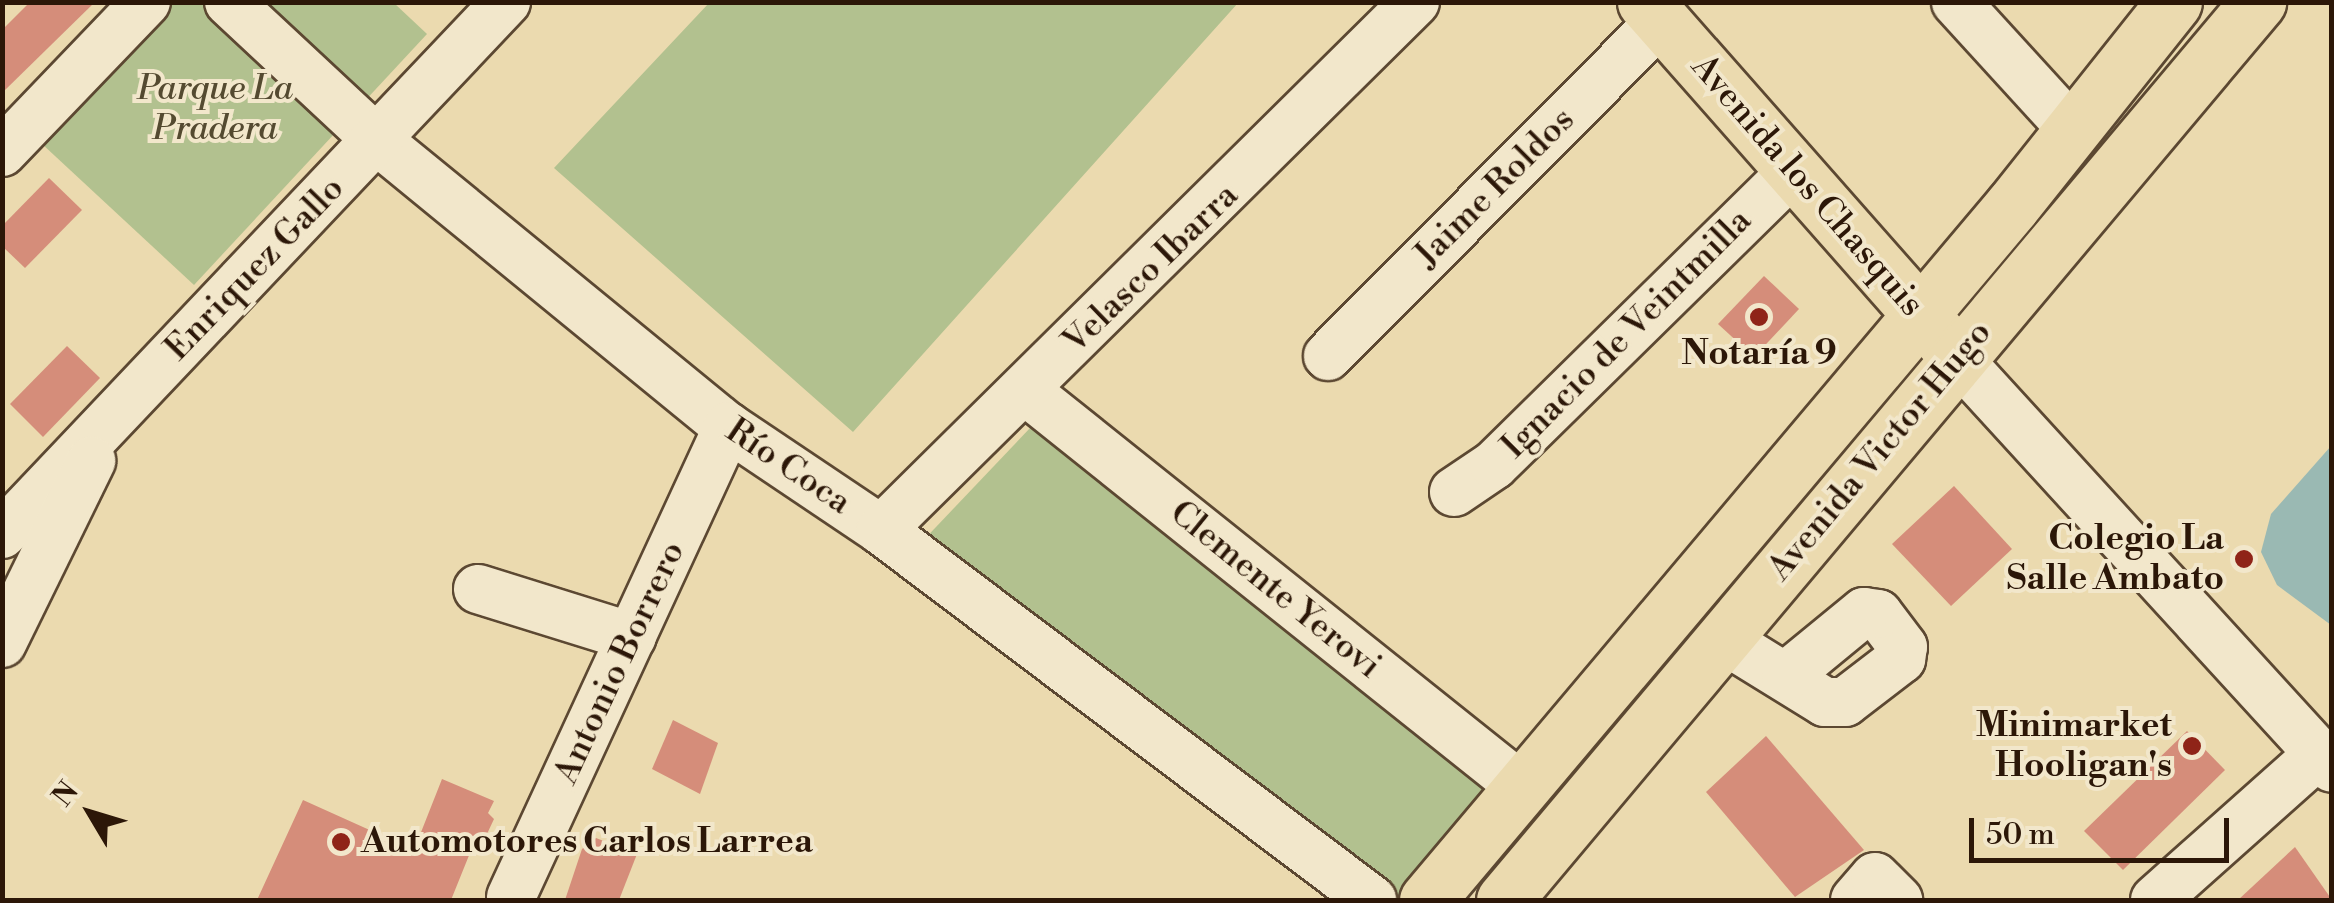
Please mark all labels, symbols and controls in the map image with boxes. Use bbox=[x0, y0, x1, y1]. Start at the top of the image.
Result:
street label: Avenida los Chasquis bbox=[1682, 47, 1932, 325]
park label: Parque La Pradera bbox=[137, 68, 293, 150]
street label: Jaime Roldos bbox=[1406, 99, 1584, 277]
street label: Enriquez Gallo bbox=[157, 168, 353, 370]
street label: Velasco Ibarra bbox=[1055, 175, 1247, 363]
street label: Ignacio de Veintmilla bbox=[1493, 200, 1761, 468]
marker: Notaría 9 bbox=[1748, 306, 1770, 328]
street label: Avenida Victor Hugo bbox=[1759, 313, 2001, 589]
place label: Notaría 9 bbox=[1681, 333, 1837, 375]
street label: Río Coca bbox=[718, 410, 858, 524]
street label: Clemente Yerovi bbox=[1161, 492, 1389, 688]
place label: Colegio La Salle Ambato bbox=[2007, 518, 2224, 600]
street label: Antonio Borrero bbox=[545, 535, 695, 791]
marker: Colegio La Salle Ambato bbox=[2233, 548, 2255, 570]
place label: Minimarket Hooligan's bbox=[1976, 705, 2172, 787]
marker: Minimarket Hooligan's bbox=[2181, 735, 2203, 757]
north arrow bbox=[40, 763, 140, 863]
text: N bbox=[45, 775, 87, 814]
scale bar bbox=[1974, 798, 2234, 860]
text: 50 m bbox=[1986, 816, 2055, 854]
place label: Automotores Carlos Larrea bbox=[361, 821, 813, 863]
marker: Automotores Carlos Larrea bbox=[330, 831, 352, 853]

